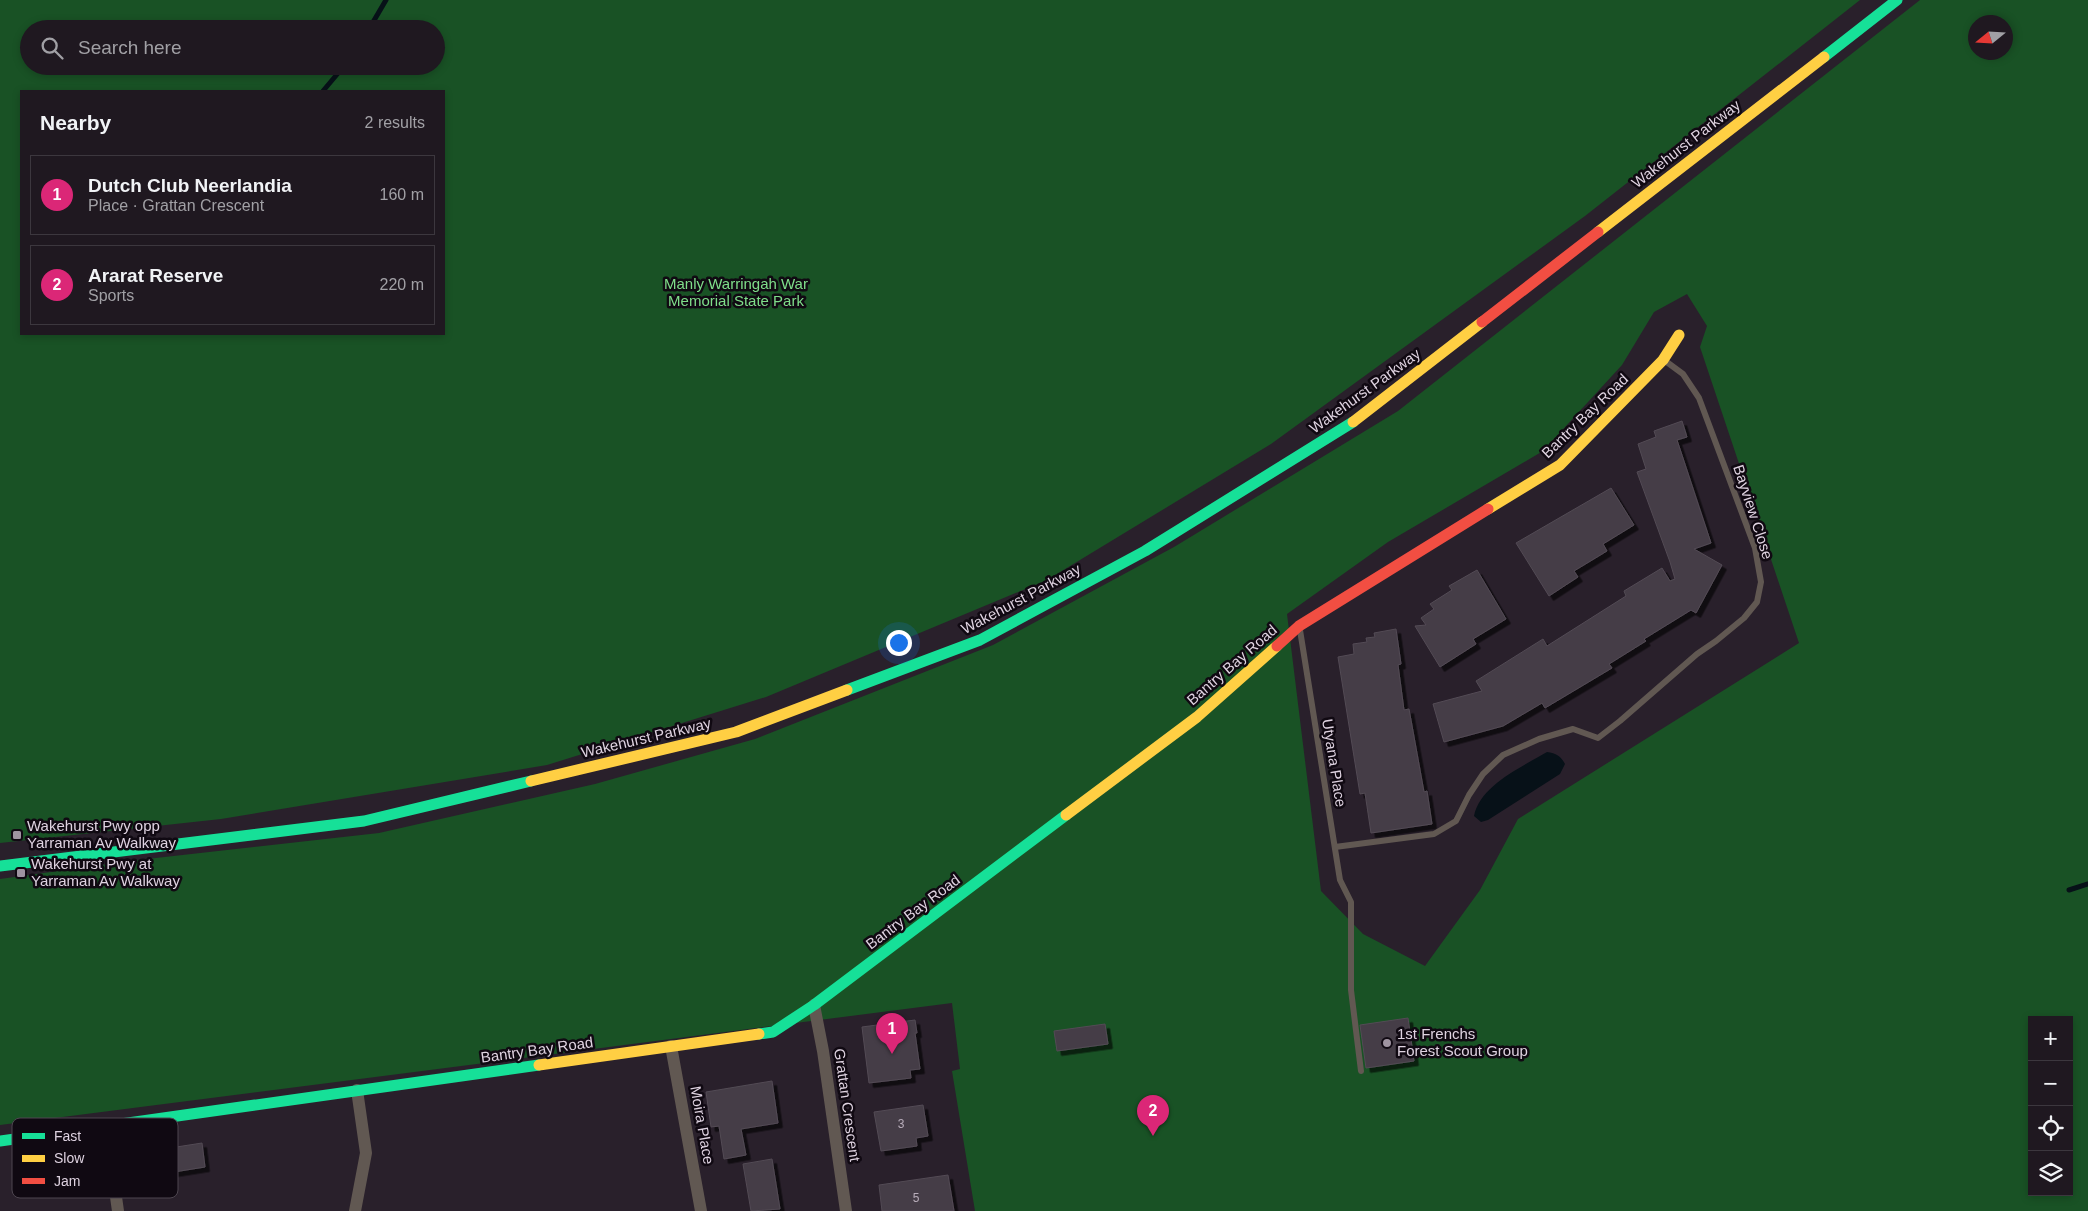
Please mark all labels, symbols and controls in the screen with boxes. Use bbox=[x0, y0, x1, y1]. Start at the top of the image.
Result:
north arrow bbox=[1968, 15, 2013, 60]
search box bbox=[20, 20, 445, 75]
icon: search bbox=[38, 34, 66, 62]
text: Search here bbox=[78, 37, 182, 58]
street label: Wakehurst Parkway bbox=[1628, 96, 1744, 191]
text: Nearby bbox=[40, 111, 111, 134]
text: 2 results bbox=[365, 114, 425, 131]
text: Dutch Club Neerlandia bbox=[88, 175, 292, 196]
text: 1 bbox=[53, 186, 61, 203]
text: 160 m bbox=[380, 186, 424, 203]
text: Place · Grattan Crescent bbox=[88, 197, 264, 214]
text: Ararat Reserve bbox=[88, 265, 223, 286]
park label: Manly Warringah War Memorial State Park bbox=[664, 275, 808, 309]
text: 2 bbox=[53, 276, 61, 293]
text: 220 m bbox=[380, 276, 424, 293]
text: Sports bbox=[88, 287, 134, 304]
street label: Wakehurst Parkway bbox=[1306, 344, 1424, 437]
street label: Bantry Bay Road bbox=[1538, 370, 1631, 461]
street label: Bayview Close bbox=[1730, 462, 1777, 561]
street label: Wakehurst Parkway bbox=[958, 560, 1084, 637]
street label: Bantry Bay Road bbox=[1183, 621, 1280, 708]
your location bbox=[886, 630, 912, 656]
street label: Wakehurst Parkway bbox=[579, 714, 713, 761]
street label: Utyana Place bbox=[1319, 718, 1350, 808]
place label: Wakehurst Pwy opp Yarraman Av Walkway bbox=[27, 817, 176, 851]
marker: Wakehurst Pwy opp Yarraman Av Walkway bbox=[11, 829, 23, 841]
place label: Wakehurst Pwy at Yarraman Av Walkway bbox=[31, 855, 180, 889]
marker: Wakehurst Pwy at Yarraman Av Walkway bbox=[15, 867, 27, 879]
street label: Bantry Bay Road bbox=[862, 871, 963, 953]
pin: 1 bbox=[876, 1013, 908, 1054]
map controls bbox=[2028, 1016, 2073, 1196]
button: + bbox=[2028, 1016, 2073, 1061]
place label: 1st Frenchs Forest Scout Group bbox=[1397, 1025, 1528, 1059]
street label: Bantry Bay Road bbox=[480, 1033, 594, 1066]
marker: 1st Frenchs Forest Scout Group bbox=[1381, 1037, 1393, 1049]
street label: Grattan Crescent bbox=[831, 1047, 864, 1163]
button: − bbox=[2028, 1061, 2073, 1106]
street label: Moira Place bbox=[687, 1084, 718, 1165]
pin: 2 bbox=[1137, 1095, 1169, 1136]
button: locate bbox=[2028, 1106, 2073, 1151]
house number: 3 bbox=[898, 1117, 905, 1131]
legend bbox=[12, 1118, 178, 1198]
text: Fast bbox=[54, 1128, 81, 1144]
text: Slow bbox=[54, 1150, 85, 1166]
button: layers bbox=[2028, 1151, 2073, 1196]
text: Jam bbox=[54, 1173, 80, 1189]
house number: 5 bbox=[913, 1191, 920, 1205]

